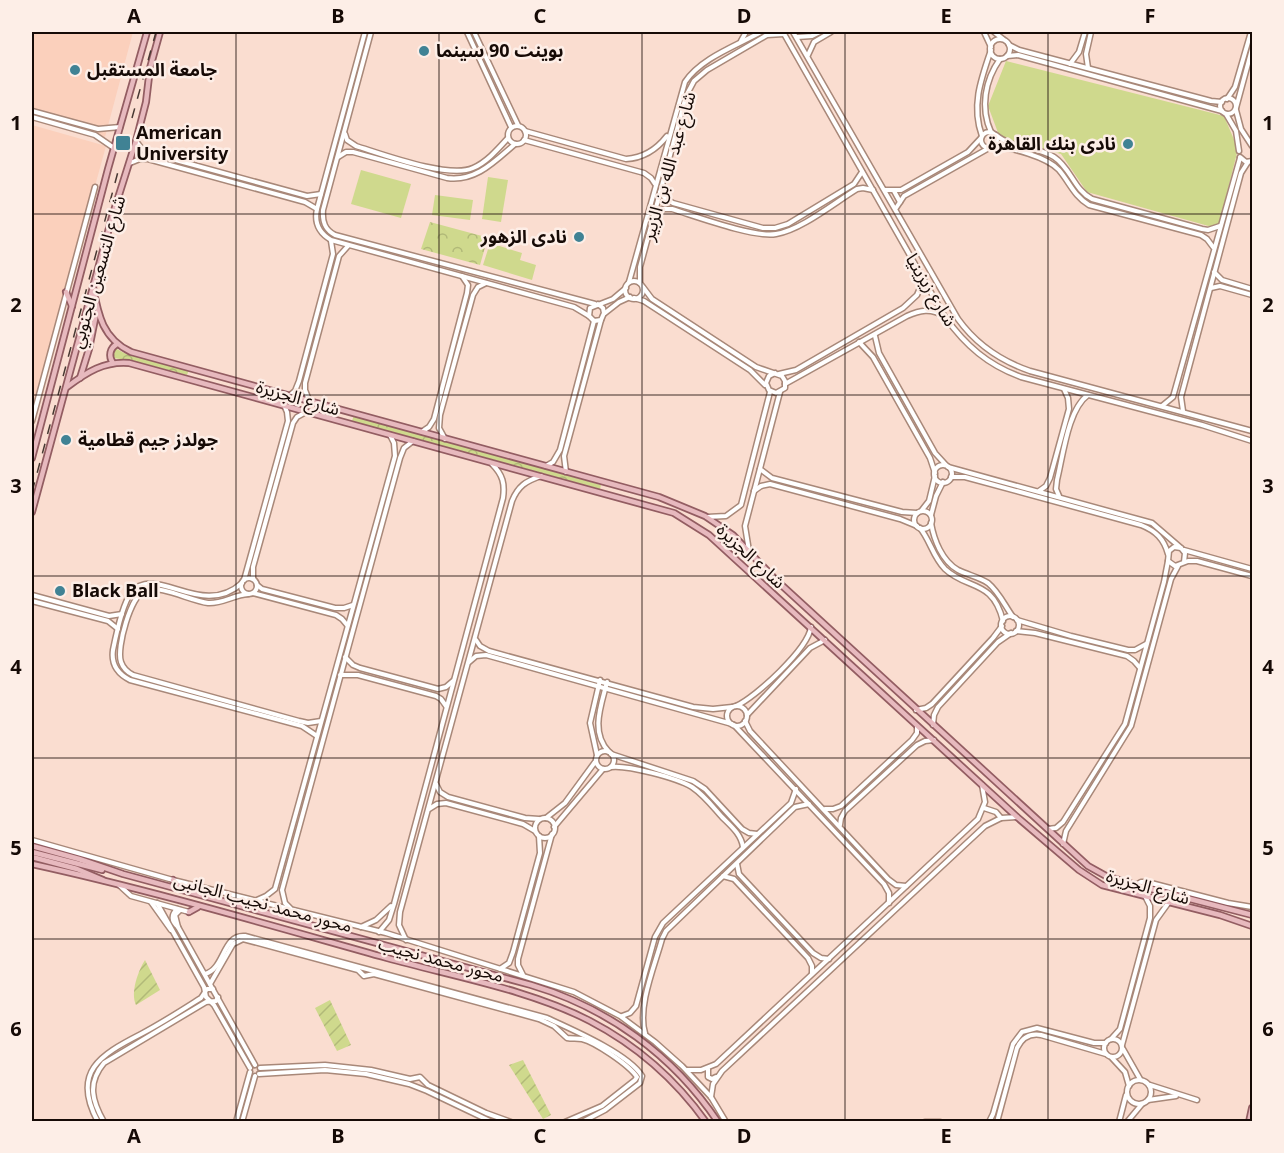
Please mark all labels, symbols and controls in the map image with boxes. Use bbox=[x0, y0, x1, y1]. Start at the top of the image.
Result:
text: A bbox=[127, 2, 141, 29]
text: B bbox=[331, 2, 345, 29]
text: C bbox=[534, 2, 547, 29]
text: D bbox=[737, 2, 751, 29]
text: E bbox=[940, 2, 952, 29]
text: F bbox=[1145, 2, 1155, 29]
place label: بوينت 90 سينما bbox=[436, 38, 563, 62]
marker: بوينت 90 سينما bbox=[417, 44, 431, 58]
place label: جامعة المستقبل bbox=[87, 57, 217, 81]
marker: جامعة المستقبل bbox=[68, 63, 82, 77]
street label: شارع عبد الله بن الزبير bbox=[635, 88, 704, 245]
text: 1 bbox=[10, 109, 22, 136]
text: 1 bbox=[1262, 109, 1274, 136]
place label: American University bbox=[136, 120, 229, 165]
place label: نادى بنك القاهرة bbox=[988, 131, 1116, 155]
marker: American University bbox=[114, 134, 132, 152]
marker: نادى بنك القاهرة bbox=[1121, 137, 1135, 151]
street label: شارع التسعين الجنوبي bbox=[64, 193, 133, 352]
place label: نادى الزهور bbox=[480, 224, 567, 248]
marker: نادى الزهور bbox=[572, 230, 586, 244]
street label: شارع زيزينيا bbox=[898, 248, 963, 332]
text: 2 bbox=[10, 291, 22, 318]
text: 2 bbox=[1262, 291, 1274, 318]
street label: شارع الجزيرة bbox=[253, 374, 343, 423]
place label: جولدز جيم قطامية bbox=[78, 427, 218, 453]
marker: جولدز جيم قطامية bbox=[59, 433, 73, 447]
text: 3 bbox=[10, 472, 22, 499]
text: 3 bbox=[1262, 472, 1274, 499]
street label: شارع الجزيرة bbox=[710, 517, 791, 596]
place label: Black Ball bbox=[72, 578, 159, 602]
marker: Black Ball bbox=[53, 584, 67, 598]
text: 4 bbox=[10, 653, 22, 680]
text: 4 bbox=[1262, 653, 1274, 680]
text: 5 bbox=[10, 834, 22, 861]
text: 5 bbox=[1262, 834, 1274, 861]
street label: شارع الجزيرة bbox=[1103, 863, 1193, 912]
street label: محور محمد نجيب الجانبى bbox=[171, 867, 355, 937]
street label: محور محمد نجيب bbox=[376, 931, 507, 987]
text: 6 bbox=[10, 1015, 22, 1042]
text: 6 bbox=[1262, 1015, 1274, 1042]
text: A bbox=[127, 1122, 141, 1149]
text: B bbox=[331, 1122, 345, 1149]
text: C bbox=[534, 1122, 547, 1149]
text: D bbox=[737, 1122, 751, 1149]
text: E bbox=[940, 1122, 952, 1149]
text: F bbox=[1145, 1122, 1155, 1149]

